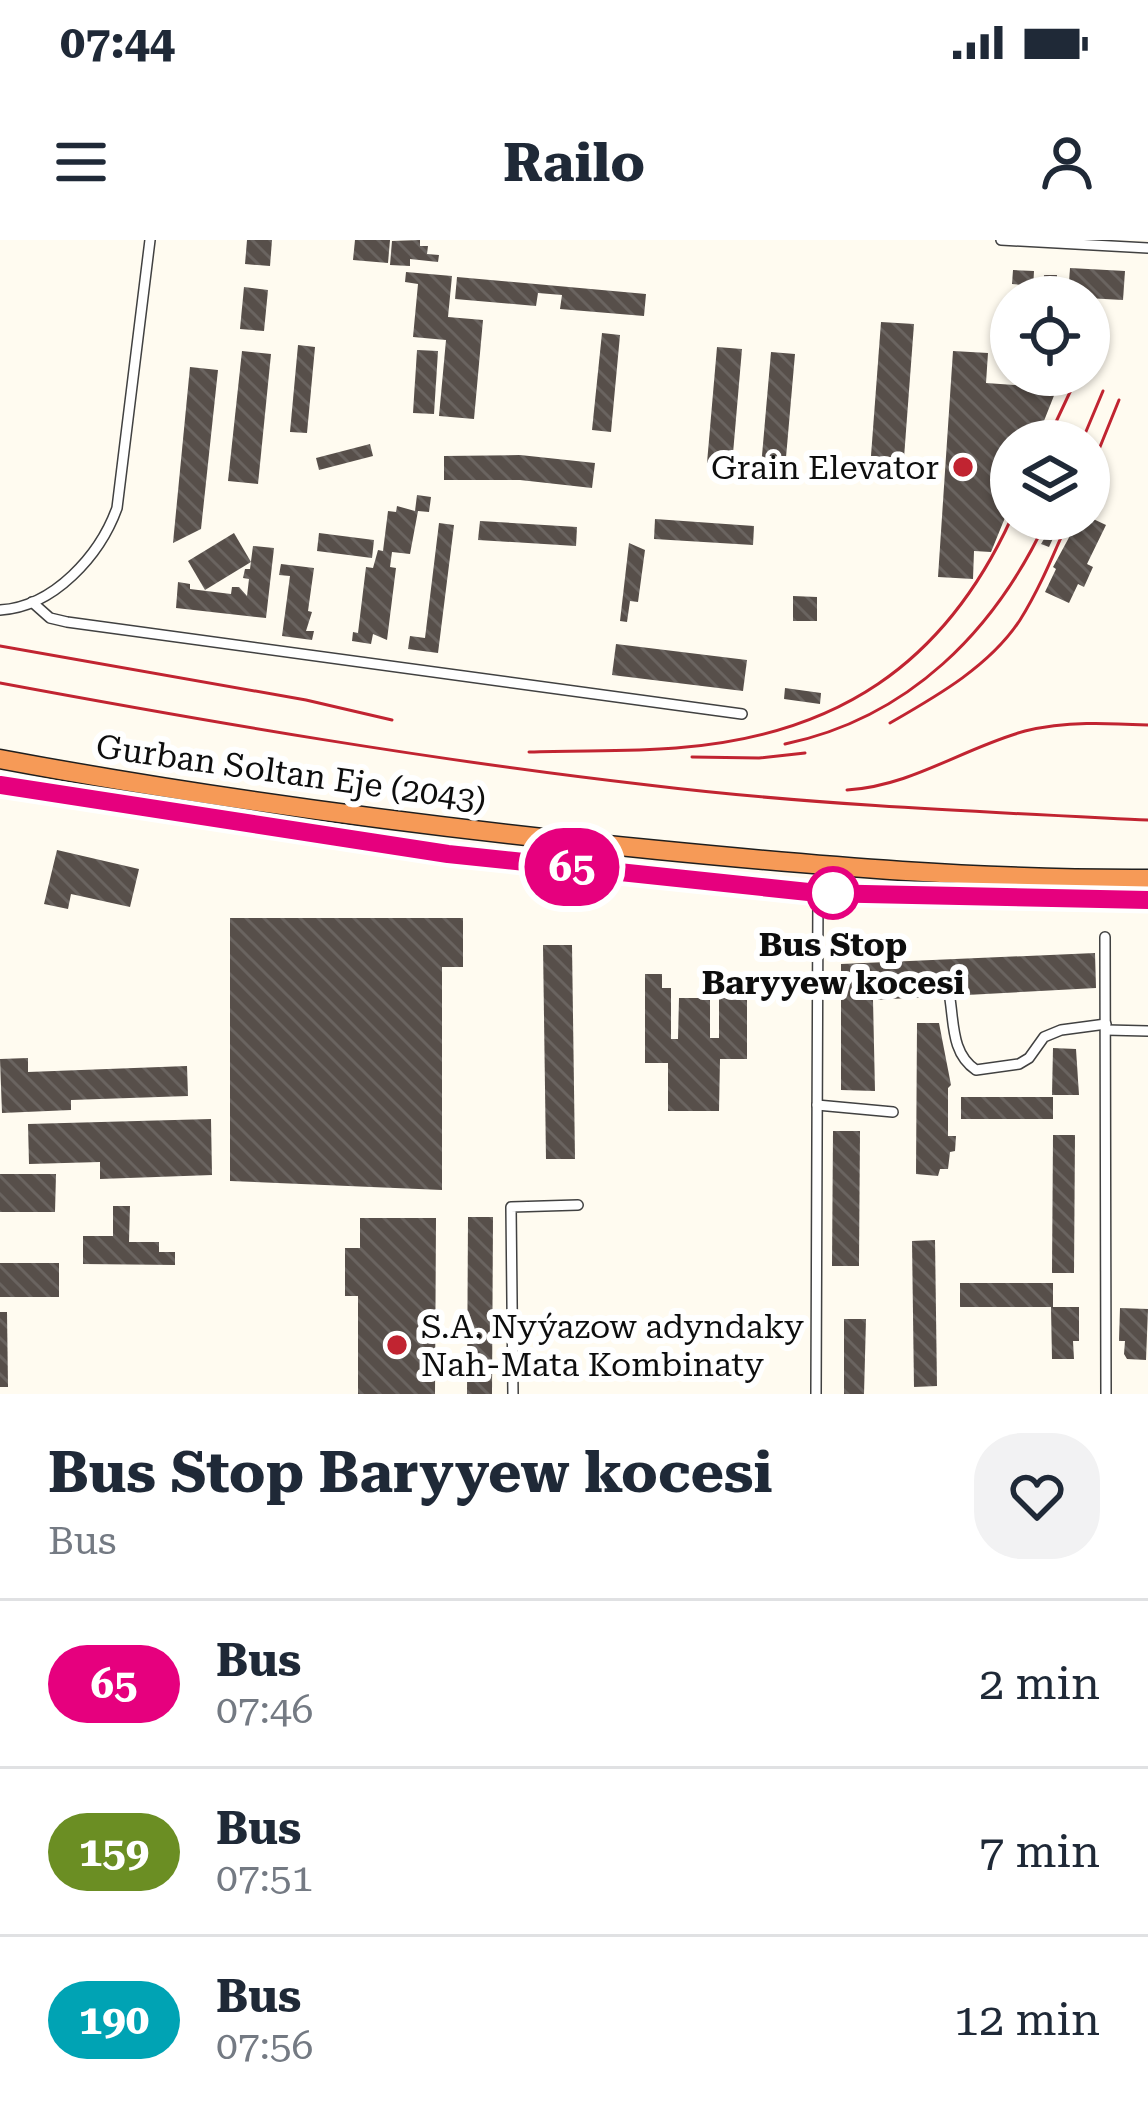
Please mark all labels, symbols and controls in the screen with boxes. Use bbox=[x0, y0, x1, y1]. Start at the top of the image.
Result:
text: 07:44 bbox=[60, 16, 175, 69]
icon: menu bbox=[48, 129, 114, 195]
icon: person bbox=[1034, 129, 1100, 195]
text: Railo bbox=[503, 131, 645, 194]
map controls bbox=[990, 276, 1110, 540]
button: locate bbox=[990, 276, 1110, 396]
button: layers bbox=[990, 420, 1110, 540]
place label: Grain Elevator bbox=[711, 448, 939, 487]
marker: Grain Elevator bbox=[950, 454, 976, 480]
street label: Gurban Soltan Eje (2043) bbox=[94, 726, 488, 820]
line badge: 65 bbox=[518, 828, 626, 906]
text: 65 bbox=[548, 842, 596, 891]
marker: Bus Stop Baryyew kocesi bbox=[808, 868, 858, 918]
place label: Bus Stop Baryyew kocesi bbox=[702, 925, 964, 1002]
place label: S.A. Nyýazow adyndaky Nah-Mata Kombinaty bbox=[421, 1307, 804, 1384]
marker: S.A. Nyýazow adyndaky Nah-Mata Kombinaty bbox=[384, 1332, 410, 1358]
button: heart bbox=[974, 1433, 1100, 1559]
text: Bus Stop Baryyew kocesi bbox=[48, 1439, 772, 1506]
text: Bus bbox=[48, 1518, 117, 1564]
text: Bus bbox=[216, 1634, 301, 1687]
text: 2 min bbox=[979, 1657, 1100, 1710]
text: 65 bbox=[90, 1659, 138, 1708]
text: 07:46 bbox=[216, 1687, 313, 1733]
text: Bus bbox=[216, 1802, 301, 1855]
text: 7 min bbox=[979, 1825, 1100, 1878]
text: 159 bbox=[79, 1827, 149, 1876]
text: 07:51 bbox=[216, 1855, 313, 1901]
text: Bus bbox=[216, 1970, 301, 2023]
text: 12 min bbox=[954, 1993, 1100, 2046]
text: 190 bbox=[79, 1995, 149, 2044]
text: 07:56 bbox=[216, 2023, 313, 2069]

